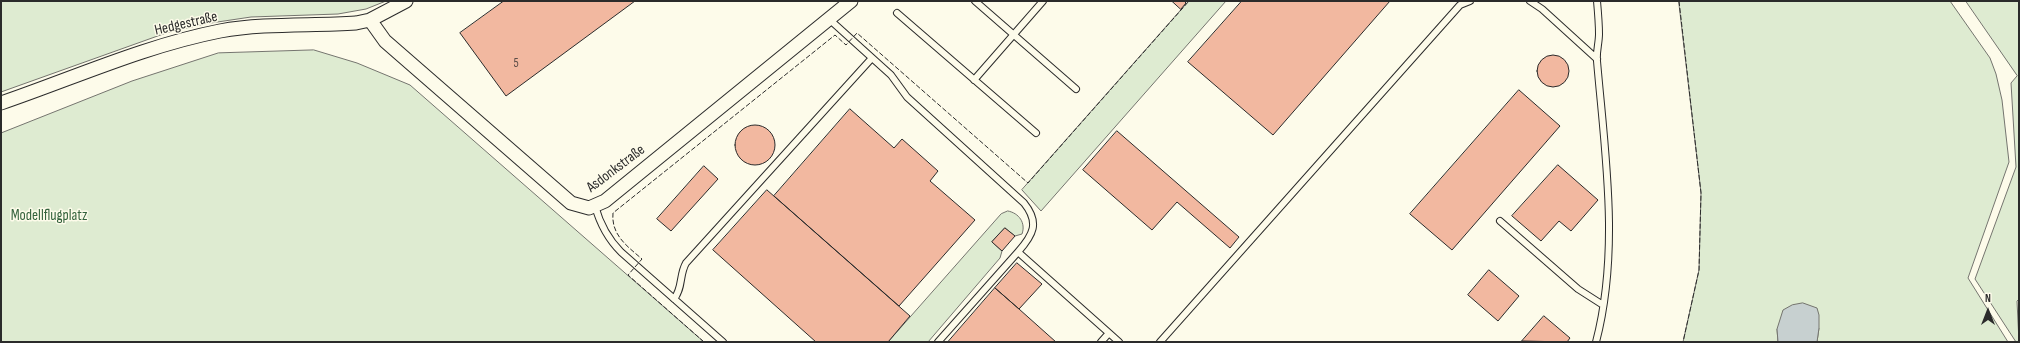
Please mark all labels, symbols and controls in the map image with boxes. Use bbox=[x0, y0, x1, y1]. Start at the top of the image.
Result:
street label: Hedgestraße bbox=[153, 8, 219, 40]
house number: 5 bbox=[513, 56, 519, 72]
street label: Asdonkstraße bbox=[583, 141, 649, 197]
park label: Modellflugplatz bbox=[11, 207, 87, 225]
north arrow bbox=[1968, 291, 2008, 331]
text: N bbox=[1985, 292, 1991, 305]

